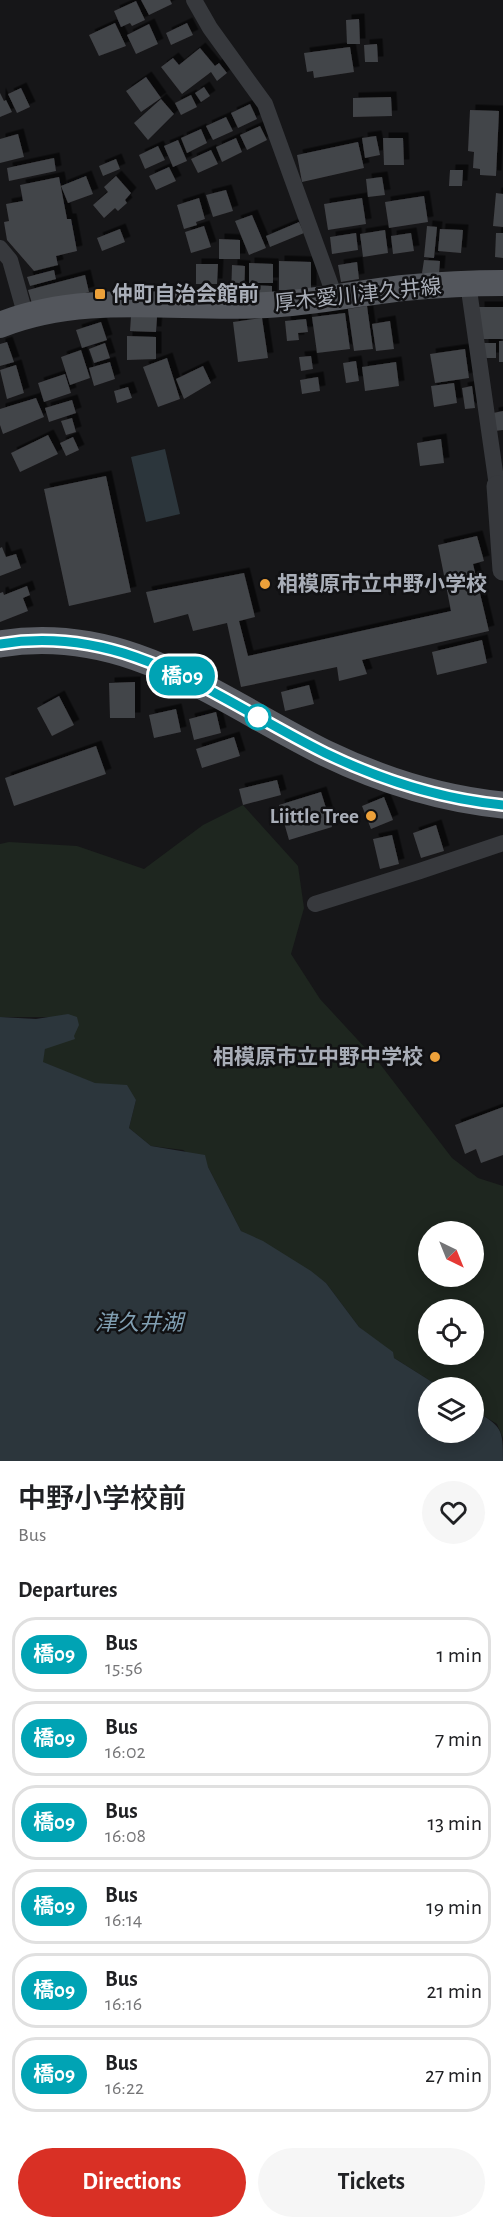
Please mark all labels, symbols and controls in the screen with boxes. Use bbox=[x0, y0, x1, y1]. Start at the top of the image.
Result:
street label: 厚木愛川津久井線 bbox=[273, 275, 443, 314]
place label: 仲町自治会館前 bbox=[112, 282, 259, 305]
marker: 仲町自治会館前 bbox=[93, 287, 107, 301]
place label: 相模原市立中野小学校 bbox=[277, 573, 487, 595]
marker: 相模原市立中野小学校 bbox=[258, 577, 272, 591]
line badge: 橋09 bbox=[148, 656, 216, 696]
text: 橋09 bbox=[161, 666, 203, 687]
unlabelled marker bbox=[245, 704, 271, 730]
place label: Liittle Tree bbox=[270, 806, 359, 827]
marker: Liittle Tree bbox=[364, 809, 378, 823]
place label: 相模原市立中野中学校 bbox=[213, 1046, 423, 1068]
marker: 相模原市立中野中学校 bbox=[428, 1050, 442, 1064]
north arrow bbox=[418, 1221, 484, 1287]
map controls bbox=[418, 1221, 484, 1443]
button: locate bbox=[418, 1299, 484, 1365]
water label: 津久井湖 bbox=[95, 1311, 186, 1334]
button: layers bbox=[418, 1377, 484, 1443]
button: heart bbox=[422, 1481, 485, 1544]
text: 中野小学校前 bbox=[18, 1486, 186, 1514]
text: Bus bbox=[18, 1525, 46, 1545]
text: Departures bbox=[18, 1579, 118, 1601]
text: Bus bbox=[105, 1632, 138, 1654]
text: 橋09 bbox=[33, 1644, 75, 1665]
text: 1 min bbox=[437, 1644, 482, 1666]
text: 15:56 bbox=[105, 1658, 143, 1678]
text: Bus bbox=[105, 1716, 138, 1738]
text: 橋09 bbox=[33, 1728, 75, 1749]
text: 7 min bbox=[435, 1728, 482, 1750]
text: 16:02 bbox=[105, 1742, 146, 1762]
text: Bus bbox=[105, 1800, 138, 1822]
text: 橋09 bbox=[33, 1812, 75, 1833]
text: 13 min bbox=[427, 1812, 482, 1834]
text: 16:08 bbox=[105, 1826, 146, 1846]
text: Bus bbox=[105, 1884, 138, 1906]
text: 橋09 bbox=[33, 1896, 75, 1917]
text: 19 min bbox=[426, 1896, 482, 1918]
text: 16:14 bbox=[105, 1910, 142, 1930]
text: Bus bbox=[105, 1968, 138, 1990]
text: 橋09 bbox=[33, 1980, 75, 2001]
text: 21 min bbox=[427, 1980, 482, 2002]
text: 16:16 bbox=[105, 1994, 142, 2014]
text: Bus bbox=[105, 2052, 138, 2074]
text: 橋09 bbox=[33, 2064, 75, 2085]
text: 27 min bbox=[425, 2064, 482, 2086]
text: 16:22 bbox=[105, 2078, 144, 2098]
button: Directions bbox=[18, 2148, 246, 2217]
button: Tickets bbox=[258, 2148, 485, 2217]

